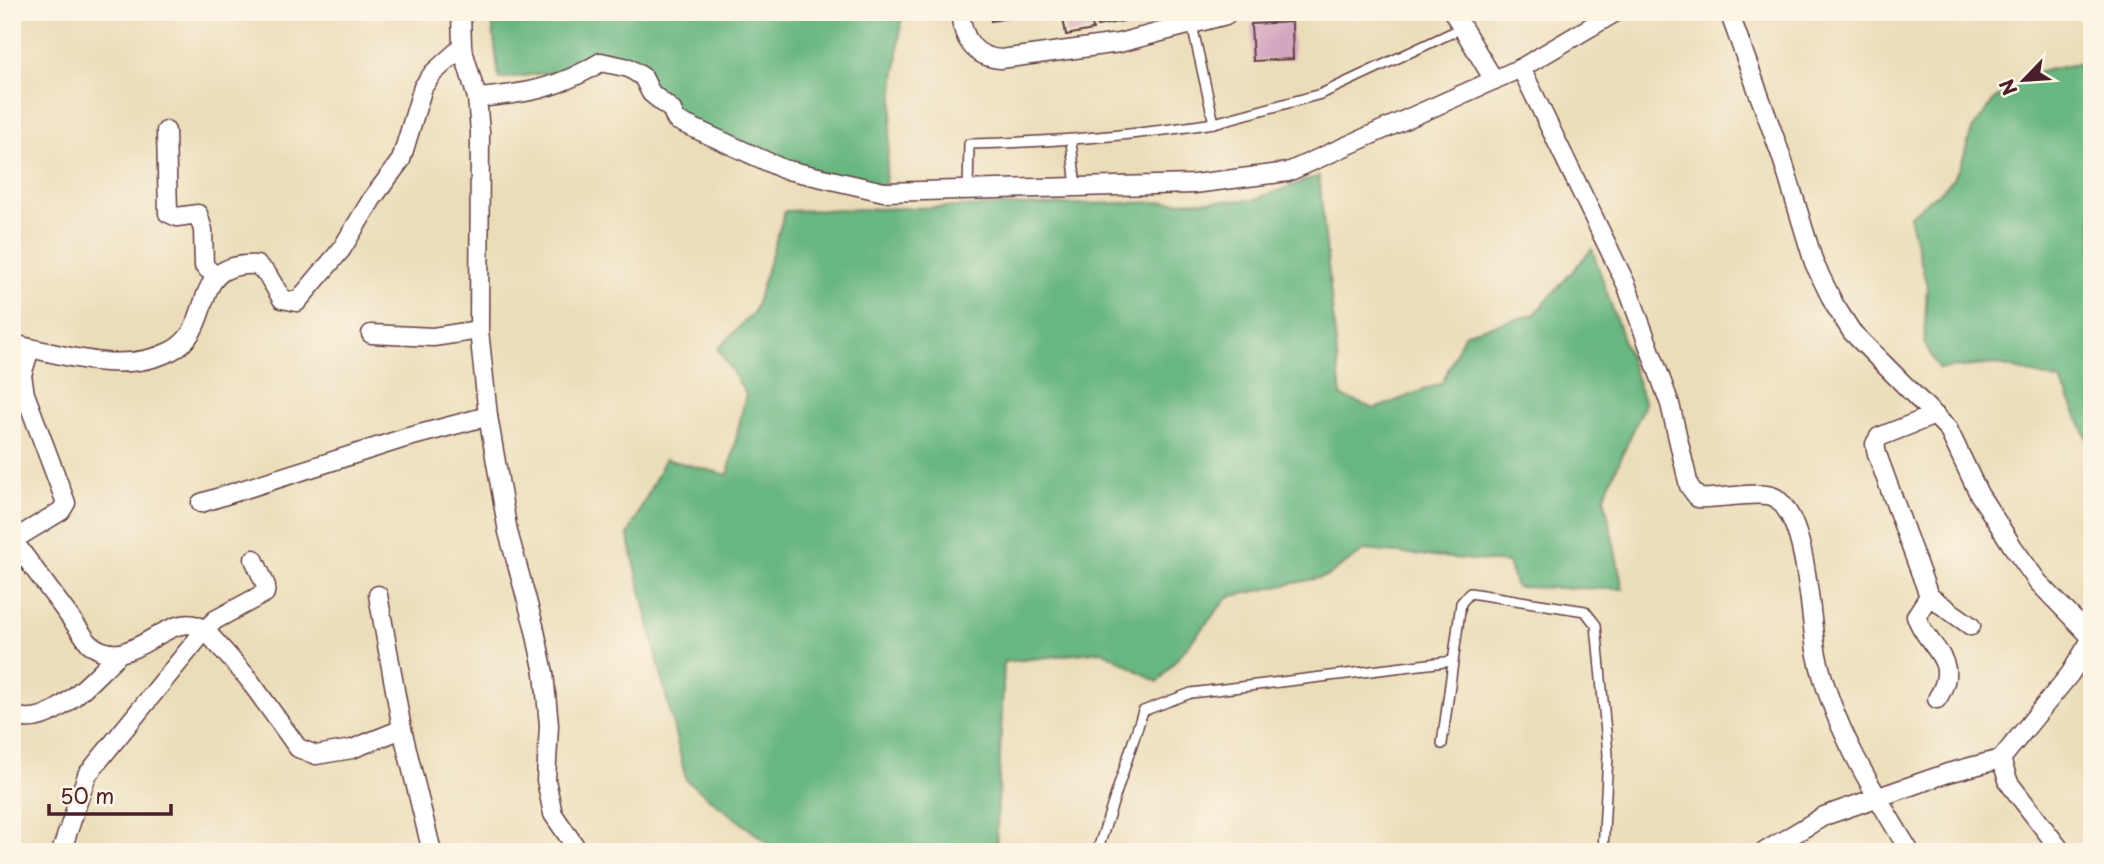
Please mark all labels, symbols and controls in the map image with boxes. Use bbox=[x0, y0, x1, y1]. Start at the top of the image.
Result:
north arrow bbox=[1988, 46, 2058, 116]
text: N bbox=[1992, 75, 2024, 100]
scale bar bbox=[49, 773, 172, 817]
text: 50 m bbox=[60, 779, 114, 811]

